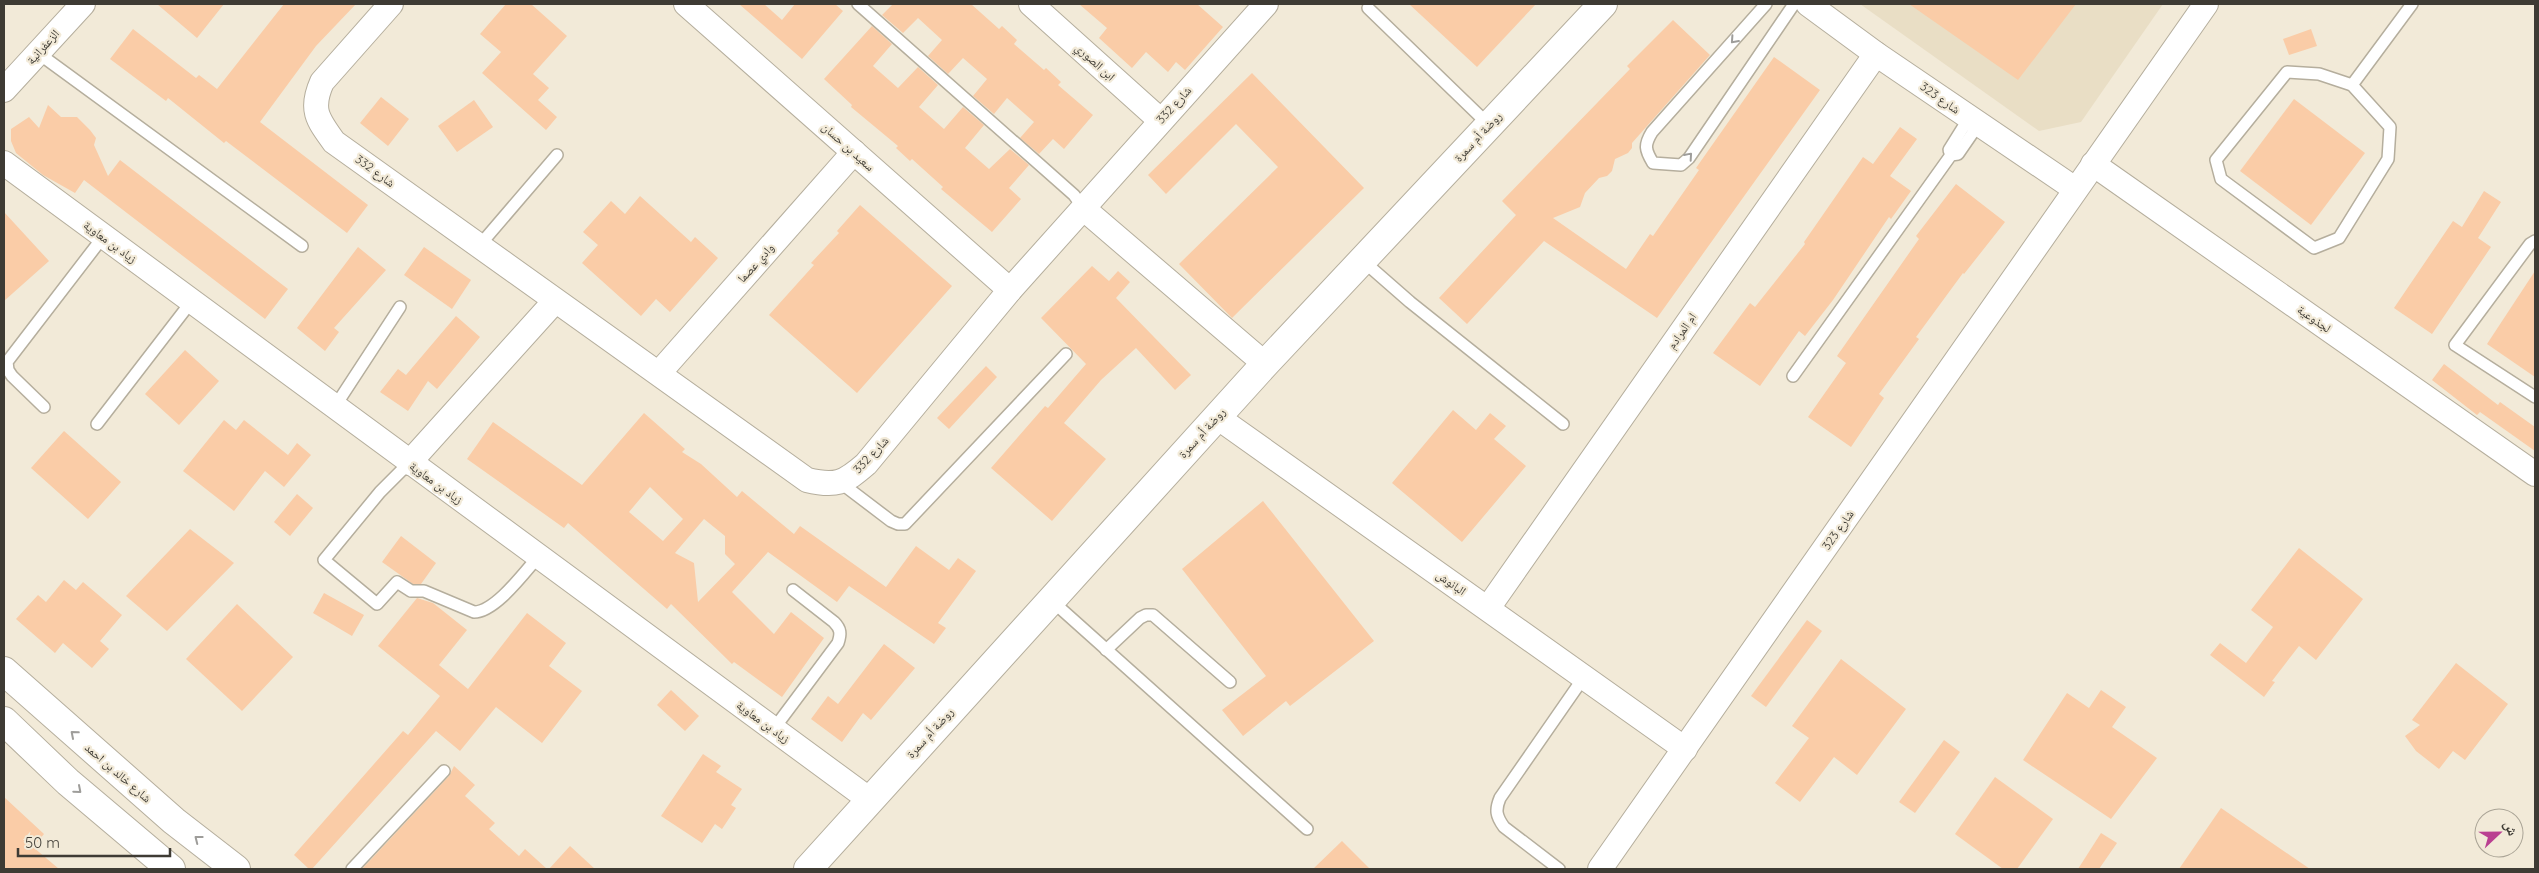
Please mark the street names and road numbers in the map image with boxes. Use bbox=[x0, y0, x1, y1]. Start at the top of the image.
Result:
street label: الزعفرانية bbox=[23, 26, 62, 67]
street label: ابن الصوري bbox=[1070, 40, 1119, 86]
street label: شارع 323 bbox=[1917, 78, 1963, 118]
street label: شارع 332 bbox=[1153, 83, 1195, 127]
street label: روضة أم سمرة bbox=[1451, 108, 1506, 165]
street label: سعيد بن حسان bbox=[819, 119, 878, 174]
street label: شارع 332 bbox=[352, 151, 398, 191]
street label: زياد بن معاوية bbox=[80, 217, 140, 266]
street label: وادي عصما bbox=[734, 240, 779, 287]
street label: لجذوعية bbox=[2294, 302, 2334, 336]
street label: ام المرادم bbox=[1664, 310, 1700, 352]
street label: روضة أم سمرة bbox=[1175, 404, 1229, 462]
street label: شارع 332 bbox=[850, 433, 892, 477]
street label: زياد بن معاوية bbox=[406, 458, 466, 507]
street label: شارع 323 bbox=[1818, 507, 1858, 553]
street label: البانوش bbox=[1433, 567, 1469, 599]
street label: زياد بن معاوية bbox=[733, 697, 793, 746]
street label: روضة أم سمرة bbox=[903, 704, 957, 762]
street label: شارع خالد بن احمد bbox=[81, 740, 155, 806]

